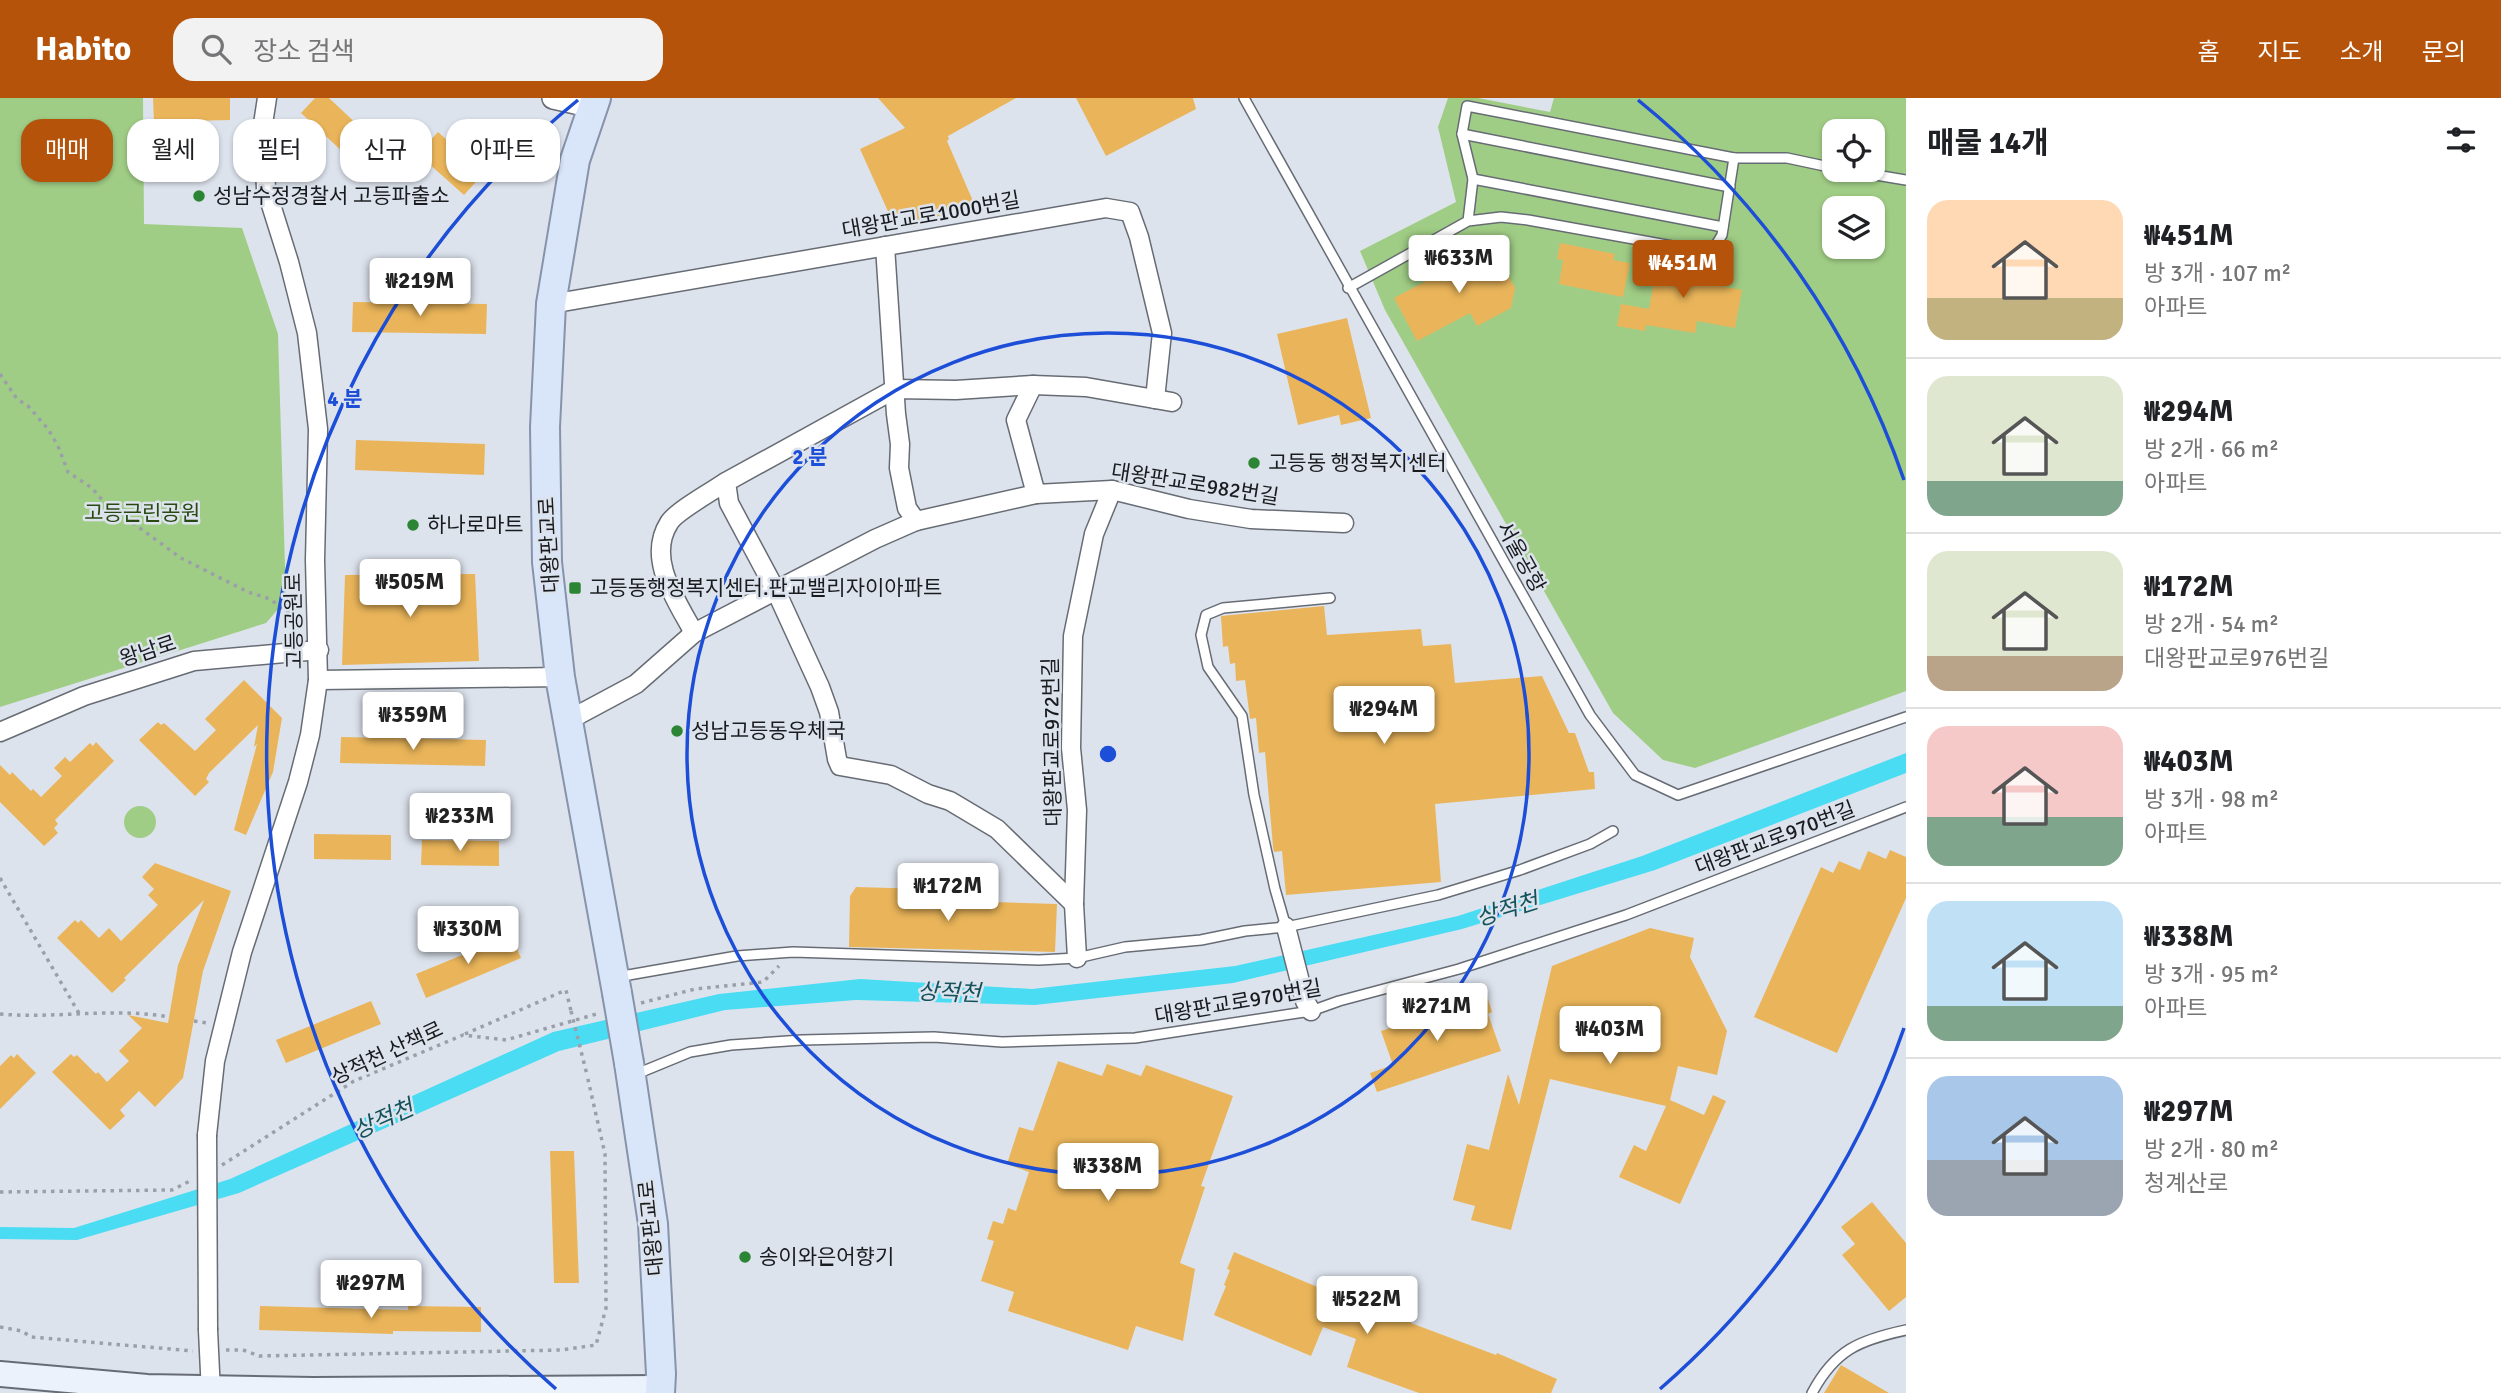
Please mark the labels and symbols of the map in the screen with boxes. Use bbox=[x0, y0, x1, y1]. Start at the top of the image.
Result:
place label: 성남수정경찰서 고등파출소 bbox=[213, 183, 449, 209]
street label: 대왕판교로1000번길 bbox=[840, 187, 1022, 243]
marker: 성남수정경찰서 고등파출소 bbox=[191, 188, 207, 204]
pin: ₩633M bbox=[1410, 236, 1508, 295]
pin: ₩451M bbox=[1634, 240, 1732, 300]
pin: ₩219M bbox=[371, 258, 469, 318]
text: 4 분 bbox=[327, 386, 363, 412]
text: 2 분 bbox=[792, 444, 828, 470]
place label: 고등동 행정복지센터 bbox=[1268, 450, 1447, 476]
marker: 고등동 행정복지센터 bbox=[1246, 455, 1262, 471]
street label: 대왕판교로982번길 bbox=[1109, 458, 1281, 510]
street label: 대왕판교로 bbox=[533, 496, 565, 594]
park label: 고등근린공원 bbox=[84, 500, 200, 526]
place label: 하나로마트 bbox=[427, 512, 524, 538]
marker: 하나로마트 bbox=[405, 517, 421, 533]
street label: 서울공항 bbox=[1491, 517, 1551, 597]
pin: ₩505M bbox=[361, 560, 459, 619]
street label: 고등공원로 bbox=[280, 572, 308, 670]
place label: 고등동행정복지센터.판교밸리자이아파트 bbox=[589, 575, 942, 601]
marker: 고등동행정복지센터.판교밸리자이아파트 bbox=[567, 580, 583, 596]
street label: 왕남로 bbox=[116, 630, 180, 672]
street label: 대왕판교로972번길 bbox=[1038, 657, 1066, 827]
pin: ₩294M bbox=[1335, 686, 1433, 746]
pin: ₩359M bbox=[364, 692, 462, 752]
place label: 성남고등동우체국 bbox=[691, 718, 846, 744]
marker: 성남고등동우체국 bbox=[669, 723, 685, 739]
centre of rings bbox=[1096, 742, 1120, 766]
pin: ₩233M bbox=[411, 794, 509, 853]
street label: 대왕판교로970번길 bbox=[1691, 796, 1859, 880]
pin: ₩172M bbox=[899, 864, 997, 923]
water label: 상적천 bbox=[1473, 886, 1544, 933]
pin: ₩330M bbox=[419, 906, 517, 966]
street label: 대왕판교로970번길 bbox=[1152, 975, 1324, 1029]
water label: 상적천 bbox=[917, 977, 984, 1008]
pin: ₩271M bbox=[1388, 984, 1486, 1043]
pin: ₩403M bbox=[1561, 1006, 1659, 1066]
street label: 상적천 산책로 bbox=[327, 1016, 447, 1090]
water label: 상적천 bbox=[348, 1092, 421, 1146]
pin: ₩338M bbox=[1059, 1144, 1157, 1203]
street label: 대왕판교로 bbox=[633, 1179, 669, 1277]
place label: 송이와은어향기 bbox=[759, 1244, 894, 1270]
marker: 송이와은어향기 bbox=[737, 1249, 753, 1265]
pin: ₩297M bbox=[322, 1260, 420, 1320]
pin: ₩522M bbox=[1318, 1276, 1416, 1336]

